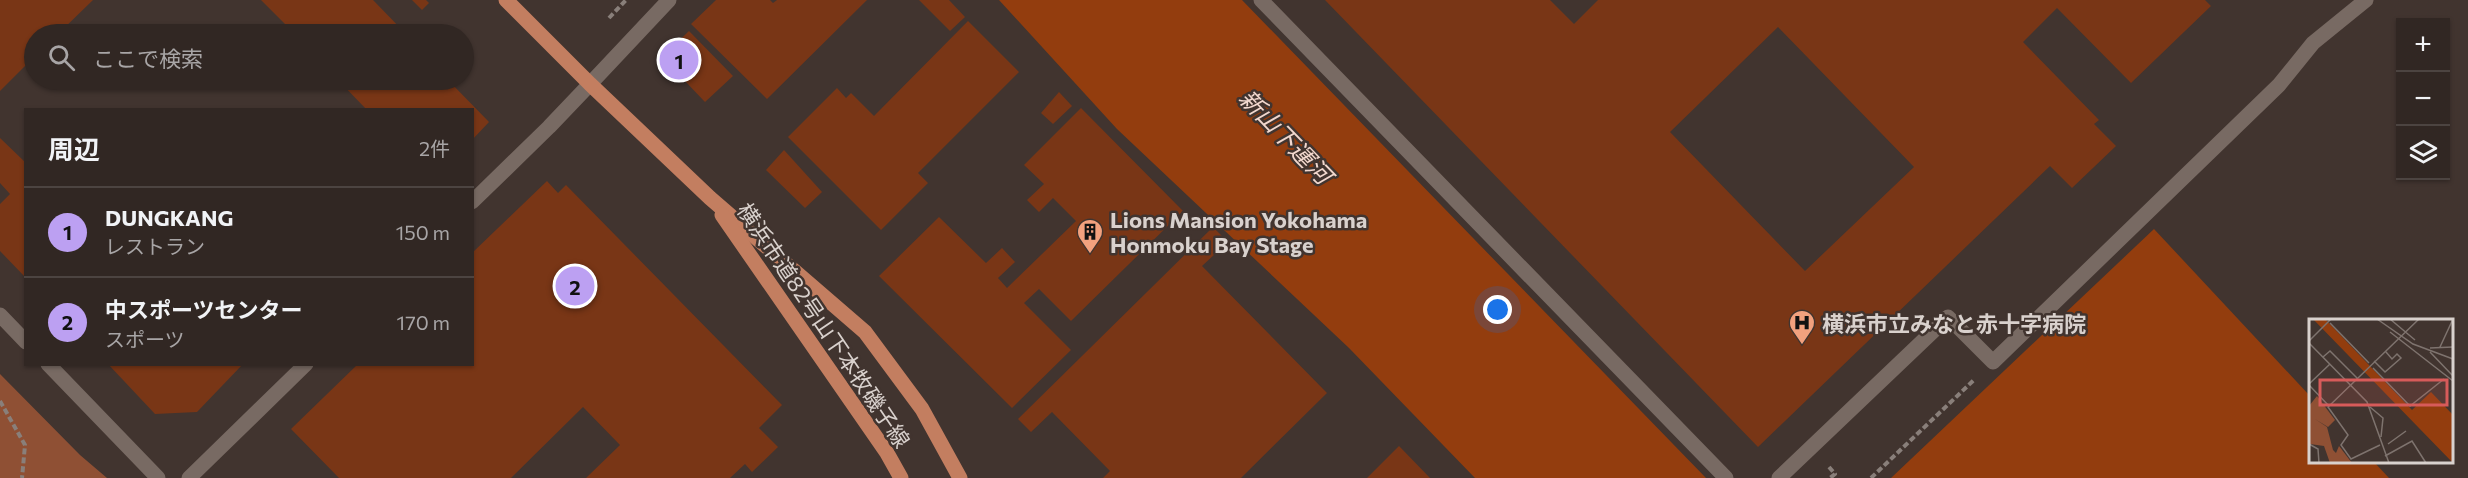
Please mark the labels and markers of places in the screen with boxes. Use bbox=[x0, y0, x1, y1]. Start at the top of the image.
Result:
pin: 1 bbox=[660, 38, 698, 82]
place label: Lions Mansion Yokohama Honmoku Bay Stage bbox=[1110, 206, 1367, 258]
building icon: Lions Mansion Yokohama Honmoku Bay Stage bbox=[1075, 217, 1105, 255]
pin: 2 bbox=[556, 264, 594, 308]
hospital icon: 横浜市立みなと赤十字病院 bbox=[1787, 308, 1817, 346]
place label: 横浜市立みなと赤十字病院 bbox=[1822, 310, 2086, 337]

